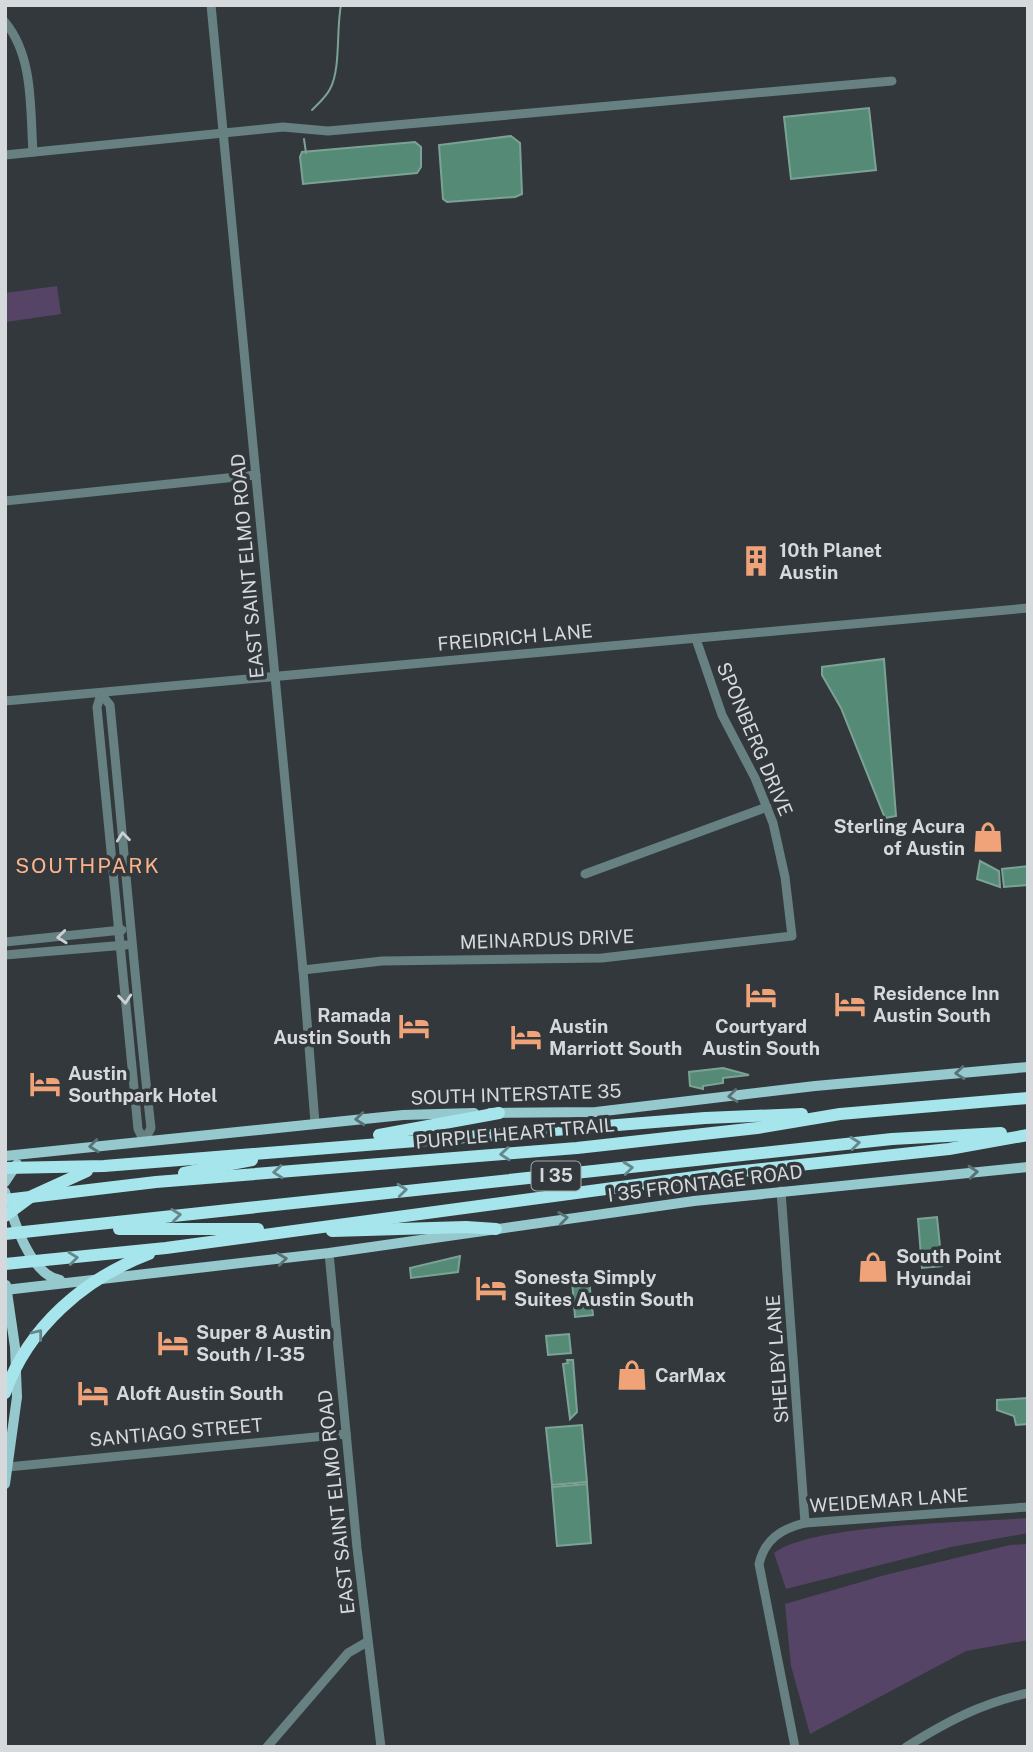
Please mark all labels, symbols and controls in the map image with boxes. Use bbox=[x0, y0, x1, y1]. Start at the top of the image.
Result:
street label: EAST SAINT ELMO ROAD bbox=[226, 453, 268, 679]
place label: 10th Planet Austin bbox=[779, 539, 882, 583]
building icon: 10th Planet Austin bbox=[739, 544, 773, 578]
street label: FREIDRICH LANE bbox=[436, 619, 594, 655]
street label: SPONBERG DRIVE bbox=[713, 659, 797, 819]
place label: Sterling Acura of Austin bbox=[833, 815, 965, 859]
shop icon: Sterling Acura of Austin bbox=[971, 820, 1005, 854]
one-way arrow bbox=[116, 831, 131, 842]
district label: SOUTHPARK bbox=[15, 853, 161, 878]
street label: MEINARDUS DRIVE bbox=[459, 925, 635, 953]
one-way arrow bbox=[56, 929, 68, 944]
hotel icon: Courtyard Austin South bbox=[744, 978, 778, 1012]
place label: Residence Inn Austin South bbox=[873, 982, 1000, 1026]
hotel icon: Residence Inn Austin South bbox=[833, 987, 867, 1021]
one-way arrow bbox=[117, 993, 132, 1004]
place label: Ramada Austin South bbox=[273, 1004, 391, 1048]
hotel icon: Ramada Austin South bbox=[397, 1009, 431, 1043]
place label: Austin Marriott South bbox=[549, 1015, 682, 1059]
place label: Courtyard Austin South bbox=[702, 1015, 820, 1059]
hotel icon: Austin Marriott South bbox=[509, 1020, 543, 1054]
place label: Austin Southpark Hotel bbox=[68, 1062, 218, 1106]
one-way arrow bbox=[954, 1065, 966, 1080]
hotel icon: Austin Southpark Hotel bbox=[28, 1067, 62, 1101]
street label: SOUTH INTERSTATE 35 bbox=[410, 1079, 622, 1109]
one-way arrow bbox=[728, 1089, 739, 1104]
one-way arrow bbox=[354, 1111, 365, 1126]
street label: PURPLE HEART TRAIL bbox=[414, 1113, 616, 1153]
one-way arrow bbox=[849, 1136, 860, 1151]
one-way arrow bbox=[88, 1138, 99, 1153]
one-way arrow bbox=[499, 1146, 510, 1161]
street label: I 35 FRONTAGE ROAD bbox=[606, 1160, 804, 1206]
one-way arrow bbox=[623, 1161, 634, 1176]
road number: I 35 bbox=[532, 1162, 580, 1190]
one-way arrow bbox=[273, 1164, 284, 1179]
one-way arrow bbox=[968, 1165, 979, 1180]
one-way arrow bbox=[396, 1183, 408, 1198]
one-way arrow bbox=[170, 1208, 182, 1223]
one-way arrow bbox=[557, 1211, 569, 1226]
place label: South Point Hyundai bbox=[896, 1245, 1002, 1289]
one-way arrow bbox=[67, 1250, 79, 1265]
shop icon: South Point Hyundai bbox=[856, 1250, 890, 1284]
one-way arrow bbox=[276, 1251, 288, 1266]
place label: Sonesta Simply Suites Austin South bbox=[514, 1266, 694, 1310]
hotel icon: Sonesta Simply Suites Austin South bbox=[474, 1271, 508, 1305]
street label: SHELBY LANE bbox=[762, 1294, 792, 1424]
place label: Super 8 Austin South / I-35 bbox=[196, 1321, 331, 1365]
hotel icon: Super 8 Austin South / I-35 bbox=[156, 1326, 190, 1360]
one-way arrow bbox=[30, 1330, 43, 1342]
shop icon: CarMax bbox=[615, 1358, 649, 1392]
place label: CarMax bbox=[655, 1364, 726, 1386]
hotel icon: Aloft Austin South bbox=[76, 1376, 110, 1410]
place label: Aloft Austin South bbox=[116, 1382, 283, 1404]
street label: EAST SAINT ELMO ROAD bbox=[313, 1389, 359, 1615]
street label: SANTIAGO STREET bbox=[88, 1413, 264, 1451]
street label: WEIDEMAR LANE bbox=[809, 1483, 969, 1517]

